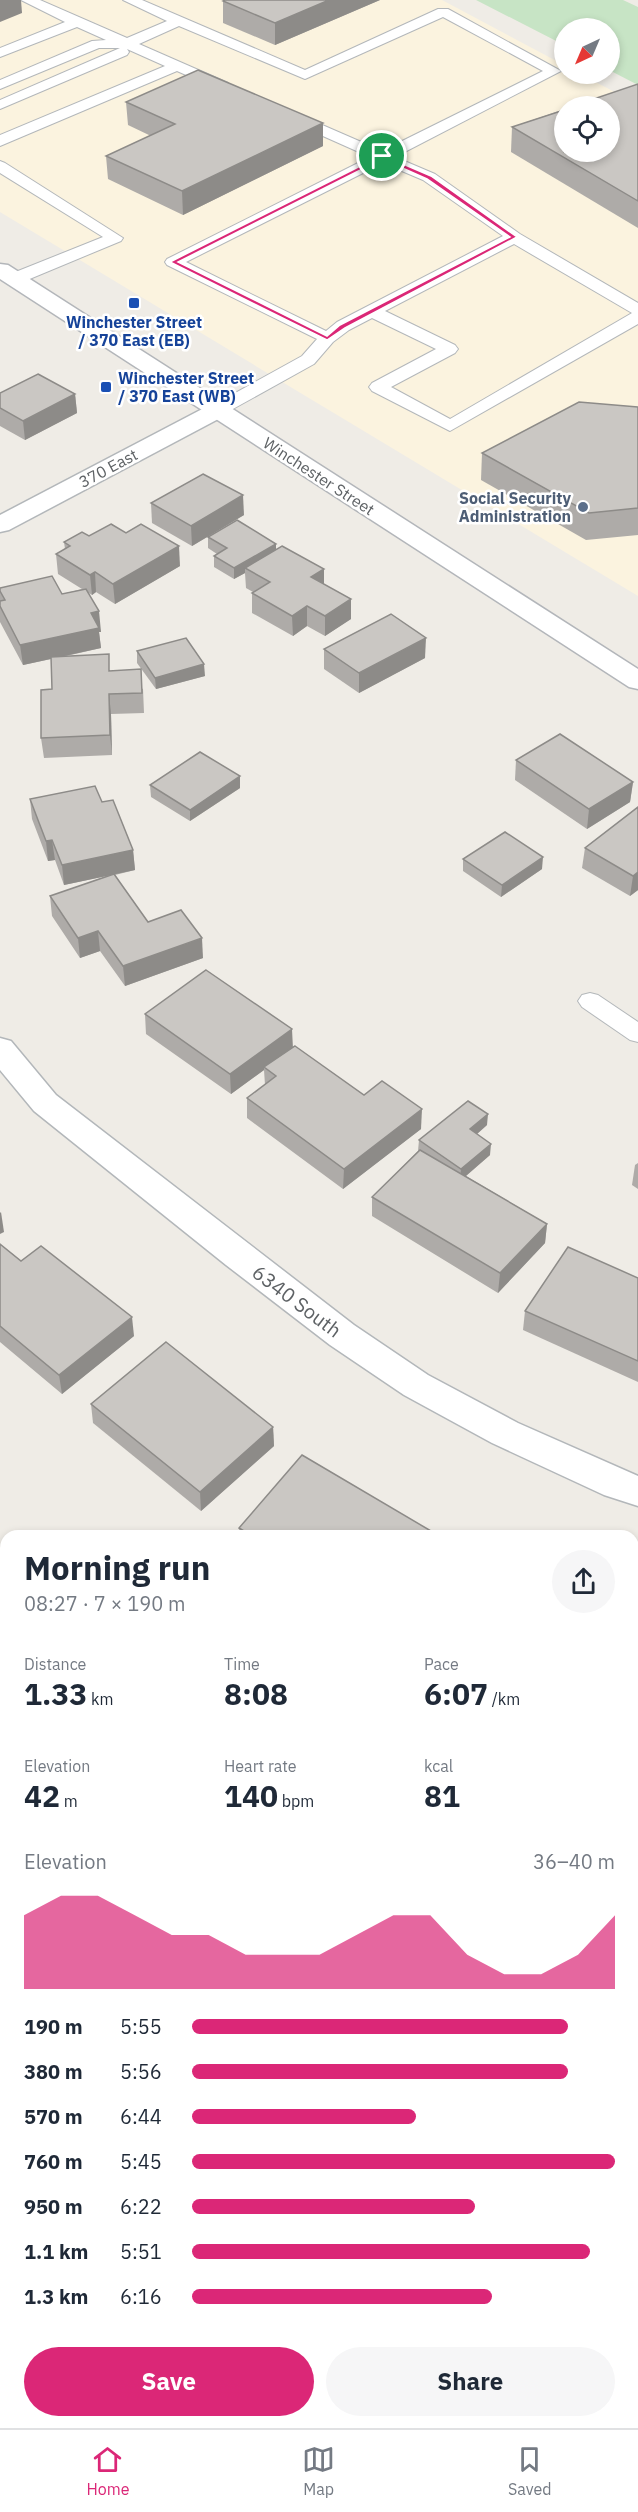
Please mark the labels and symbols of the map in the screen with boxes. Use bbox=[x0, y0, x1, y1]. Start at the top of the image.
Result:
north arrow bbox=[554, 18, 620, 84]
pin bbox=[356, 130, 407, 181]
marker: Winchester Street / 370 East (EB) bbox=[127, 296, 141, 310]
place label: Winchester Street / 370 East (EB) bbox=[66, 312, 202, 350]
place label: Winchester Street / 370 East (WB) bbox=[118, 368, 254, 406]
marker: Winchester Street / 370 East (WB) bbox=[99, 380, 113, 394]
street label: Winchester Street bbox=[260, 433, 378, 519]
street label: 370 East bbox=[75, 444, 141, 492]
place label: Social Security Administration bbox=[459, 488, 571, 526]
marker: Social Security Administration bbox=[576, 500, 590, 514]
street label: 6340 South bbox=[247, 1259, 347, 1343]

